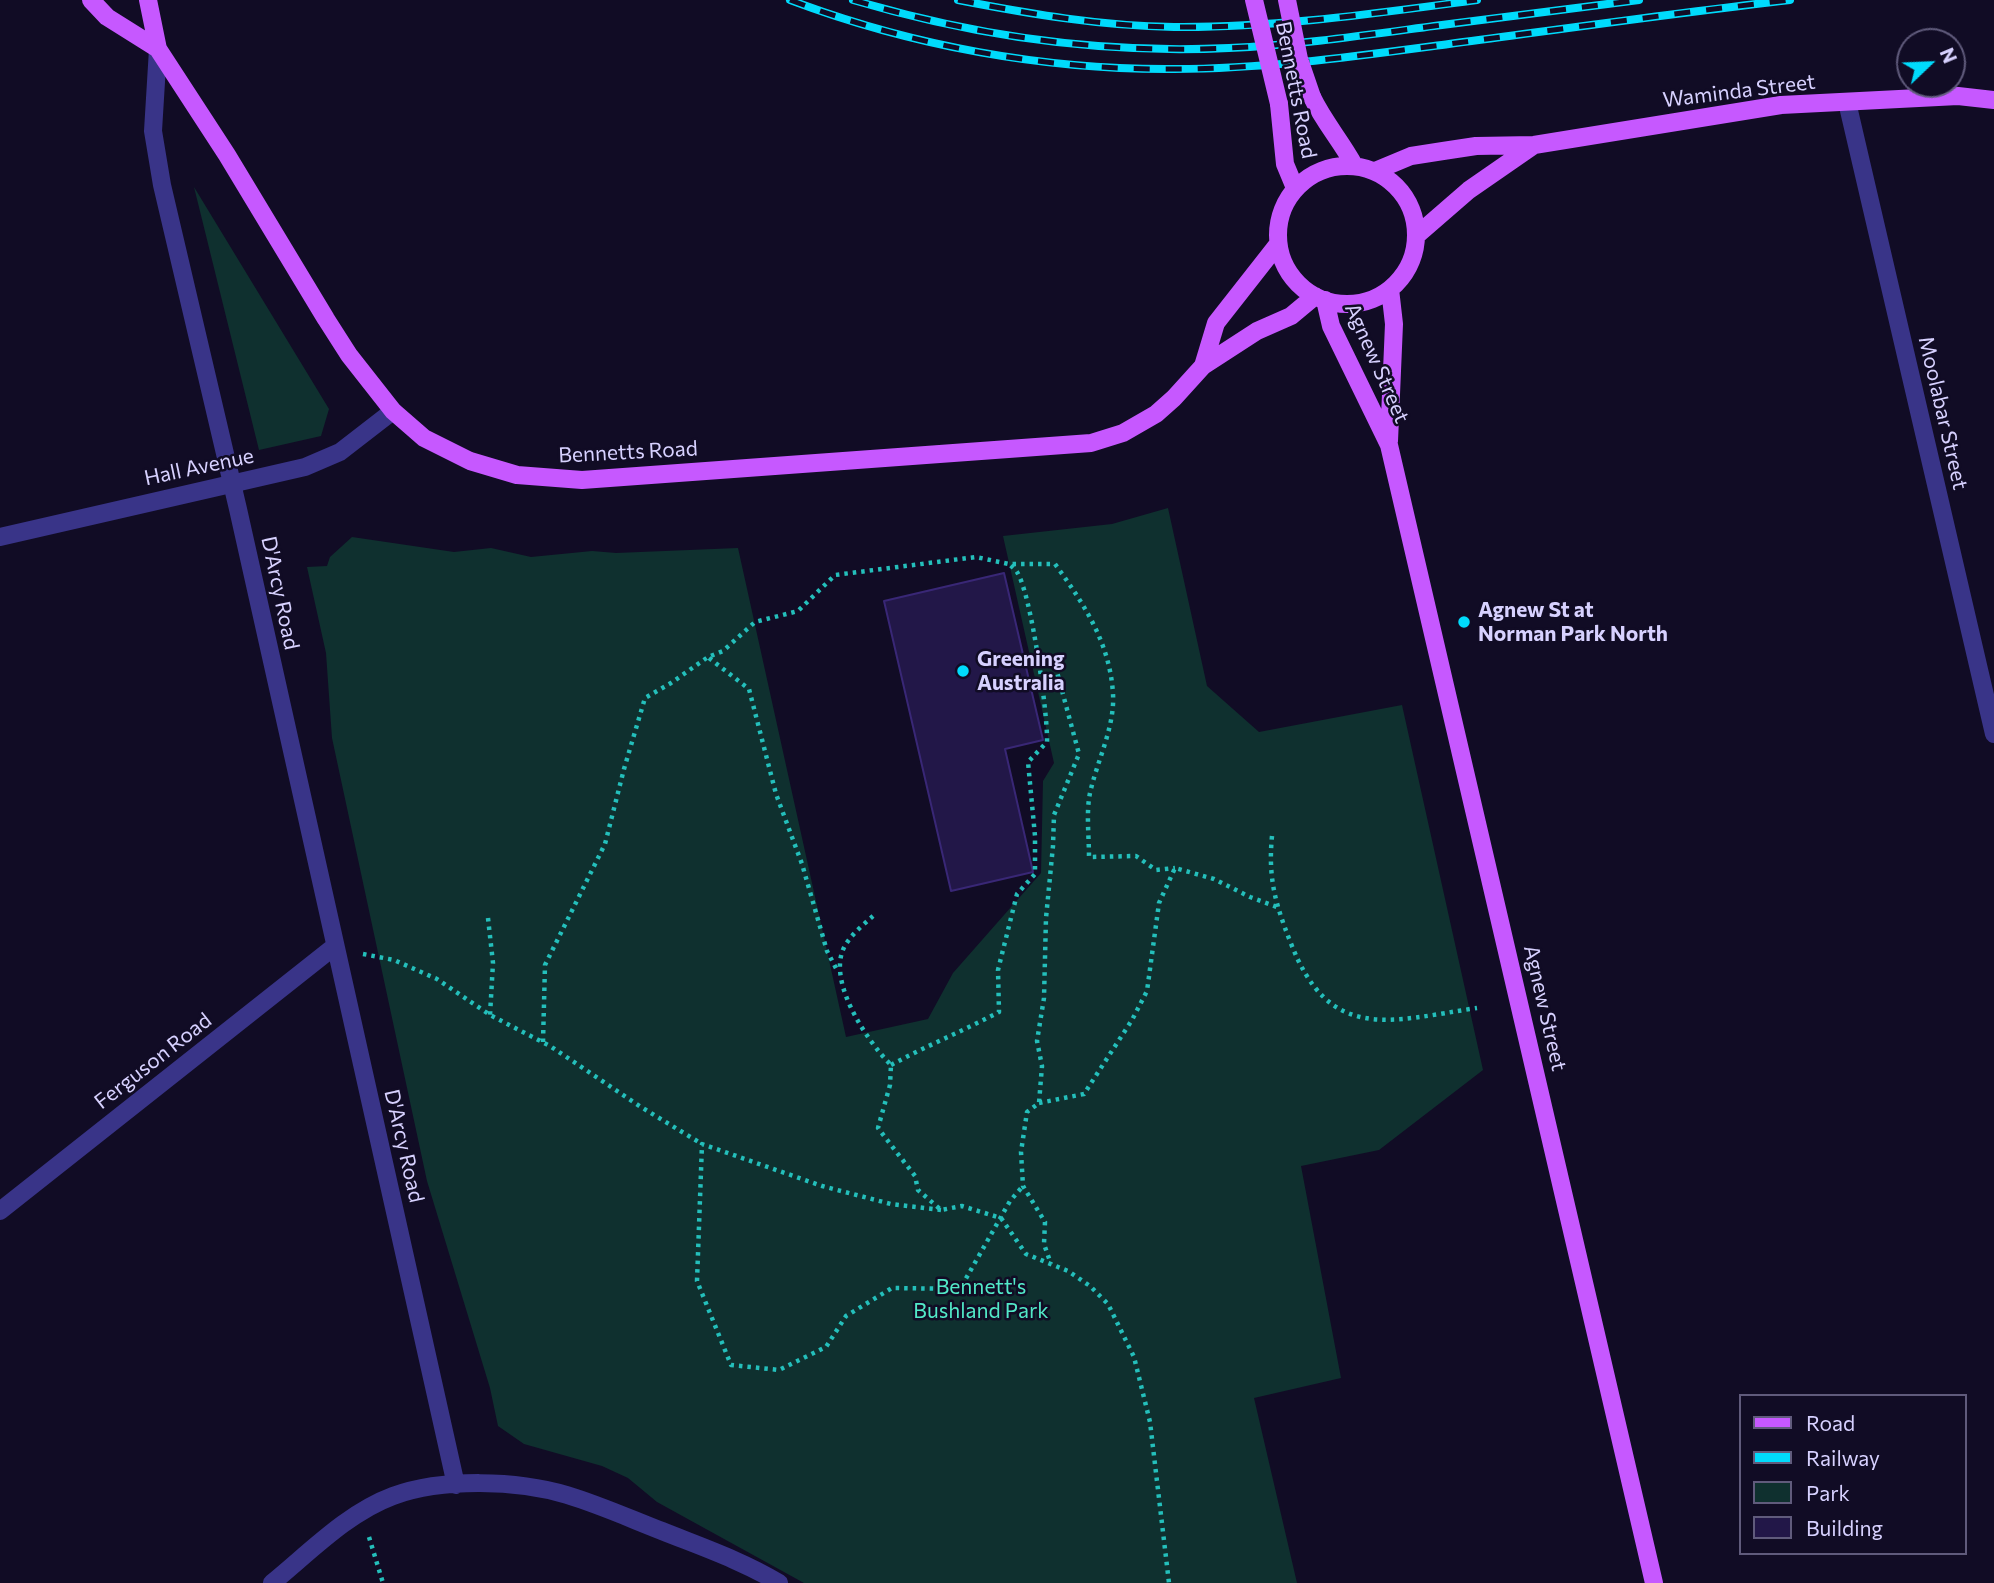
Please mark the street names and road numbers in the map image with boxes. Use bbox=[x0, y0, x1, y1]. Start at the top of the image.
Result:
street label: Bennetts Road bbox=[1270, 19, 1322, 161]
street label: Waminda Street bbox=[1661, 69, 1817, 113]
street label: Agnew Street bbox=[1339, 299, 1415, 427]
street label: Moolabar Street bbox=[1913, 334, 1973, 492]
street label: Bennetts Road bbox=[558, 436, 698, 468]
street label: Hall Avenue bbox=[142, 443, 256, 491]
street label: D'Arcy Road bbox=[256, 534, 304, 652]
street label: Agnew Street bbox=[1518, 943, 1572, 1073]
street label: Ferguson Road bbox=[90, 1008, 216, 1114]
street label: D'Arcy Road bbox=[379, 1087, 429, 1205]

